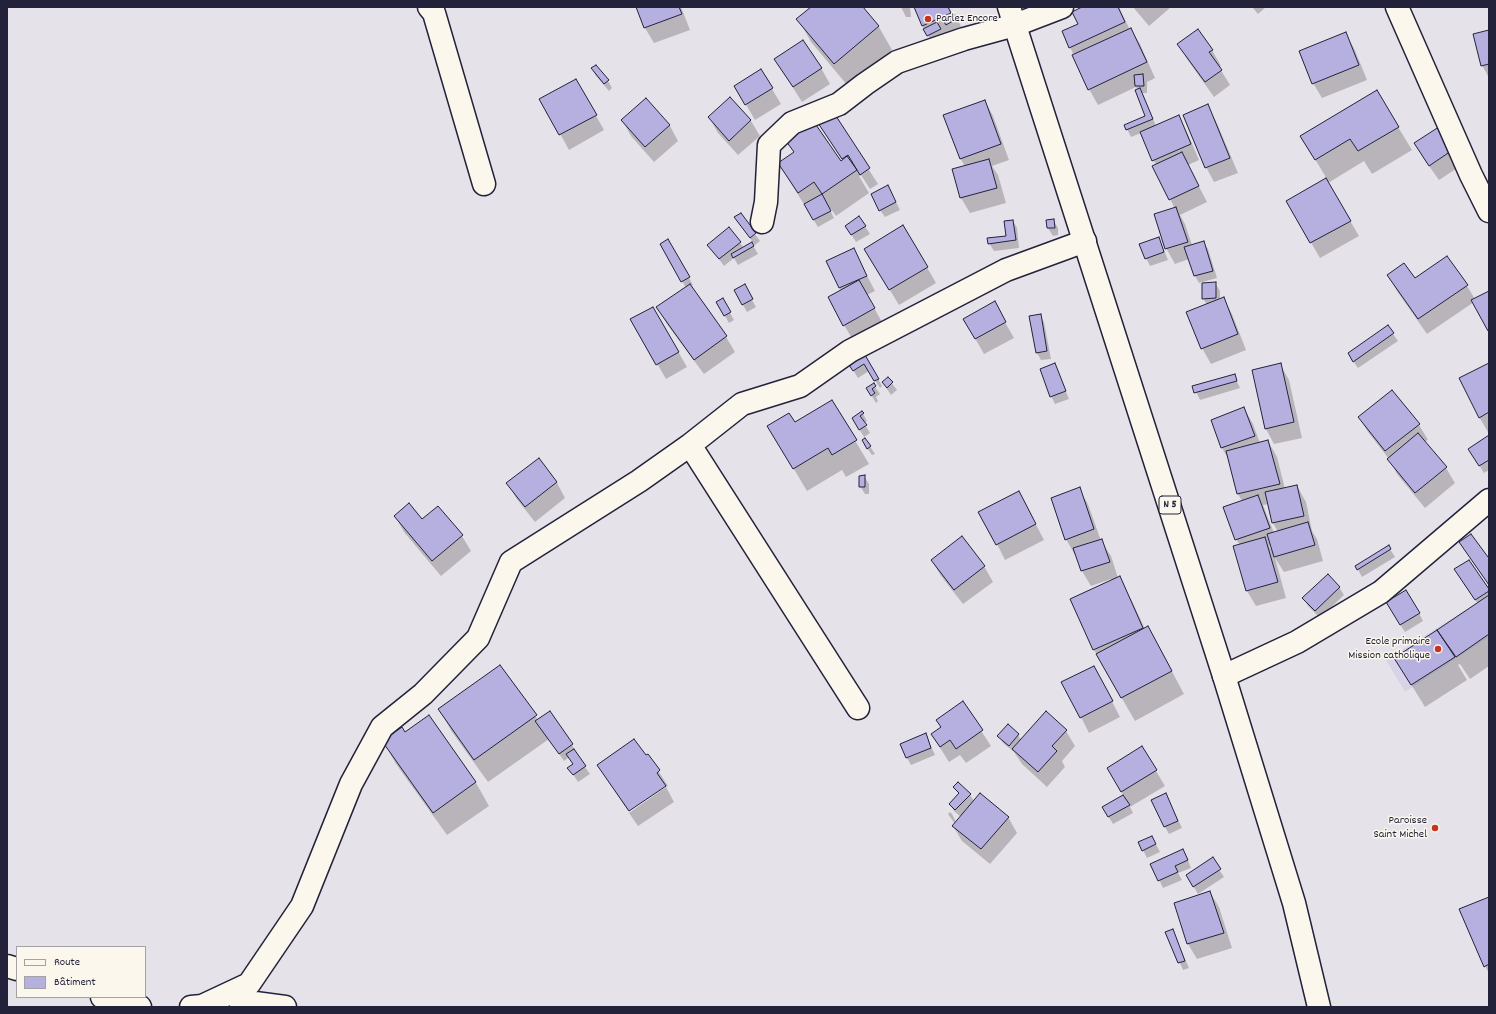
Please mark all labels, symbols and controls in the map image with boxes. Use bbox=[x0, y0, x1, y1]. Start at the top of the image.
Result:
place label: Parlez Encore bbox=[936, 12, 998, 26]
marker: Parlez Encore bbox=[923, 14, 933, 24]
road number: N 5 bbox=[1159, 496, 1181, 514]
place label: Ecole primaire Mission catholique bbox=[1348, 635, 1430, 663]
marker: Ecole primaire Mission catholique bbox=[1433, 644, 1443, 654]
place label: Paroisse Saint Michel bbox=[1373, 814, 1427, 842]
marker: Paroisse Saint Michel bbox=[1430, 823, 1440, 833]
legend bbox=[16, 946, 146, 998]
text: Route bbox=[54, 954, 80, 971]
text: Bâtiment bbox=[54, 974, 96, 991]

